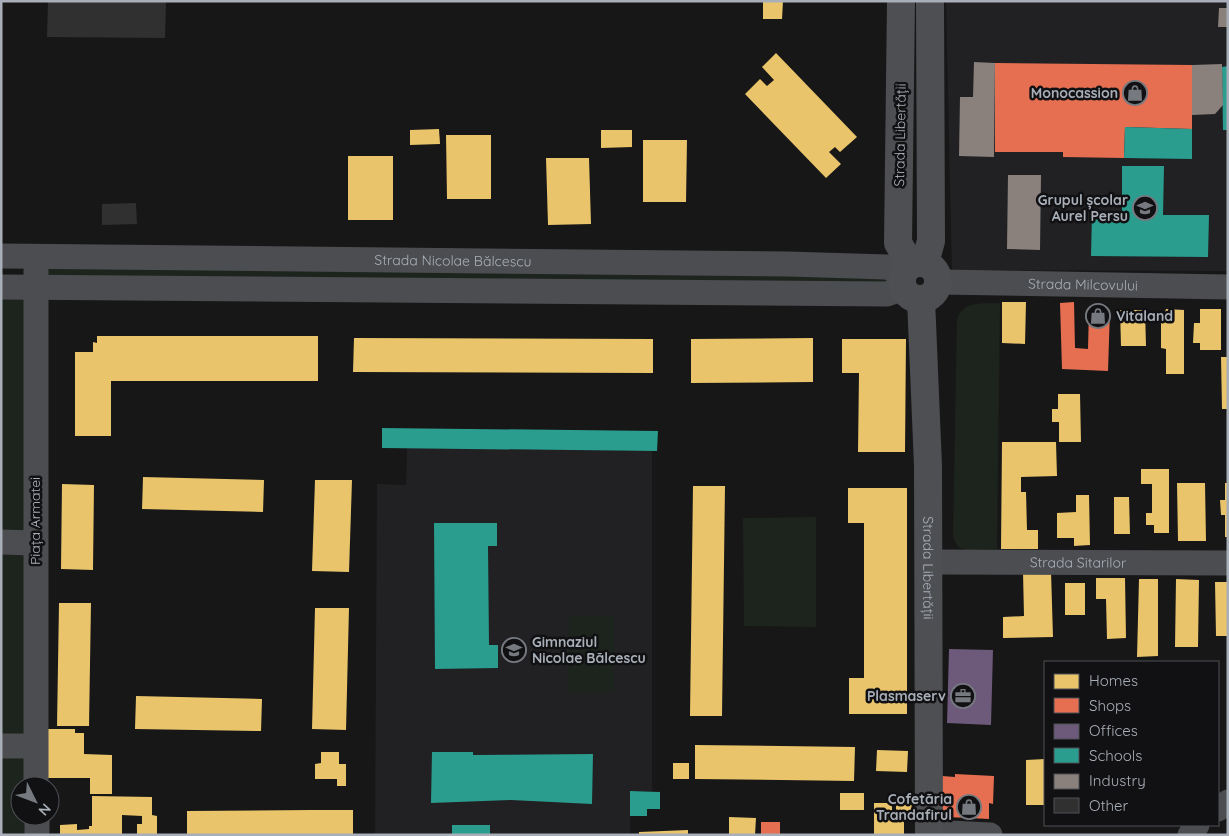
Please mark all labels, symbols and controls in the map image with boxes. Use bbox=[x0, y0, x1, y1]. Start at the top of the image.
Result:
shop icon: Monocassion bbox=[1122, 80, 1148, 106]
street label: Strada Libertății bbox=[890, 83, 910, 187]
place label: Monocassion bbox=[1031, 84, 1118, 102]
place label: Grupul școlar Aurel Persu bbox=[1038, 191, 1128, 225]
school or university icon: Grupul școlar Aurel Persu bbox=[1132, 195, 1158, 221]
street label: Strada Nicolae Bălcescu bbox=[374, 251, 532, 270]
street label: Strada Milcovului bbox=[1028, 275, 1138, 294]
shop icon: Vitaland bbox=[1085, 303, 1111, 329]
place label: Vitaland bbox=[1116, 307, 1173, 325]
street label: Piața Armatei bbox=[26, 477, 44, 565]
street label: Strada Libertății bbox=[919, 516, 937, 620]
street label: Strada Sitarilor bbox=[1030, 553, 1127, 572]
place label: Gimnaziul Nicolae Bălcescu bbox=[532, 633, 646, 667]
school or university icon: Gimnaziul Nicolae Bălcescu bbox=[501, 637, 527, 663]
legend bbox=[1044, 661, 1219, 826]
text: Homes bbox=[1089, 671, 1138, 690]
office icon: Plasmaserv bbox=[950, 683, 976, 709]
place label: Plasmaserv bbox=[867, 687, 946, 705]
text: Shops bbox=[1089, 696, 1131, 715]
text: Offices bbox=[1089, 721, 1138, 740]
text: Schools bbox=[1089, 746, 1142, 765]
text: Industry bbox=[1089, 771, 1146, 790]
north arrow bbox=[10, 776, 60, 826]
place label: Cofetăria Trandafirul bbox=[876, 790, 952, 824]
shop icon: Cofetăria Trandafirul bbox=[956, 794, 982, 820]
text: Other bbox=[1089, 796, 1129, 815]
text: N bbox=[35, 800, 55, 820]

